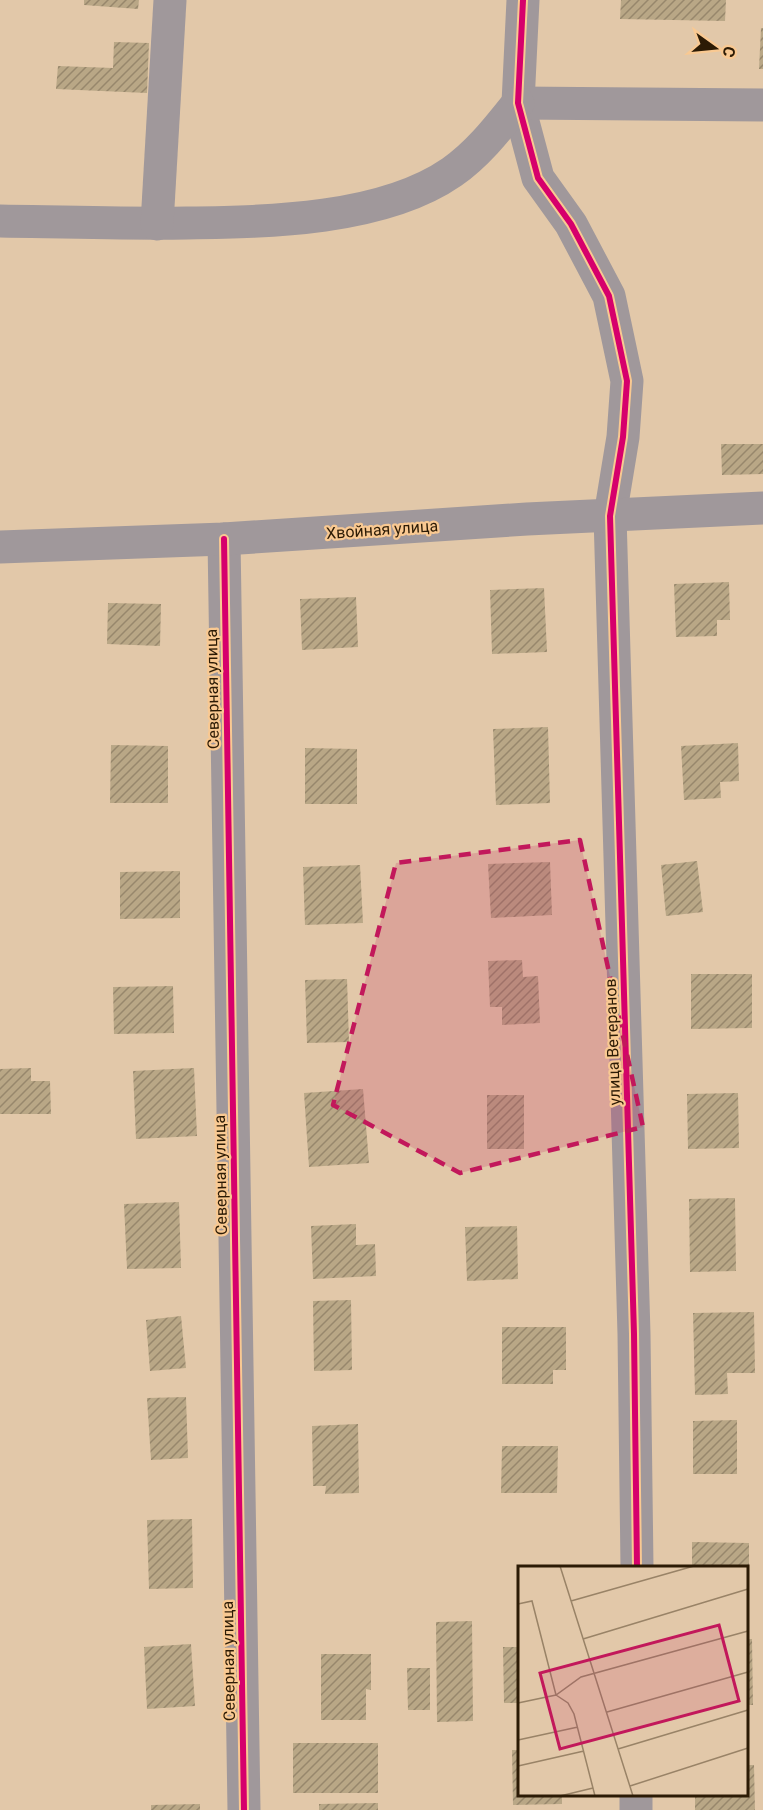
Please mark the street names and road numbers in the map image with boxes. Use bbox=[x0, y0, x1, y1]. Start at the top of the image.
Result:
street label: Хвойная улица bbox=[325, 516, 439, 543]
street label: Северная улица bbox=[202, 629, 223, 749]
street label: улица Ветеранов bbox=[601, 978, 624, 1106]
street label: Северная улица bbox=[210, 1115, 231, 1235]
street label: Северная улица bbox=[218, 1601, 239, 1721]

